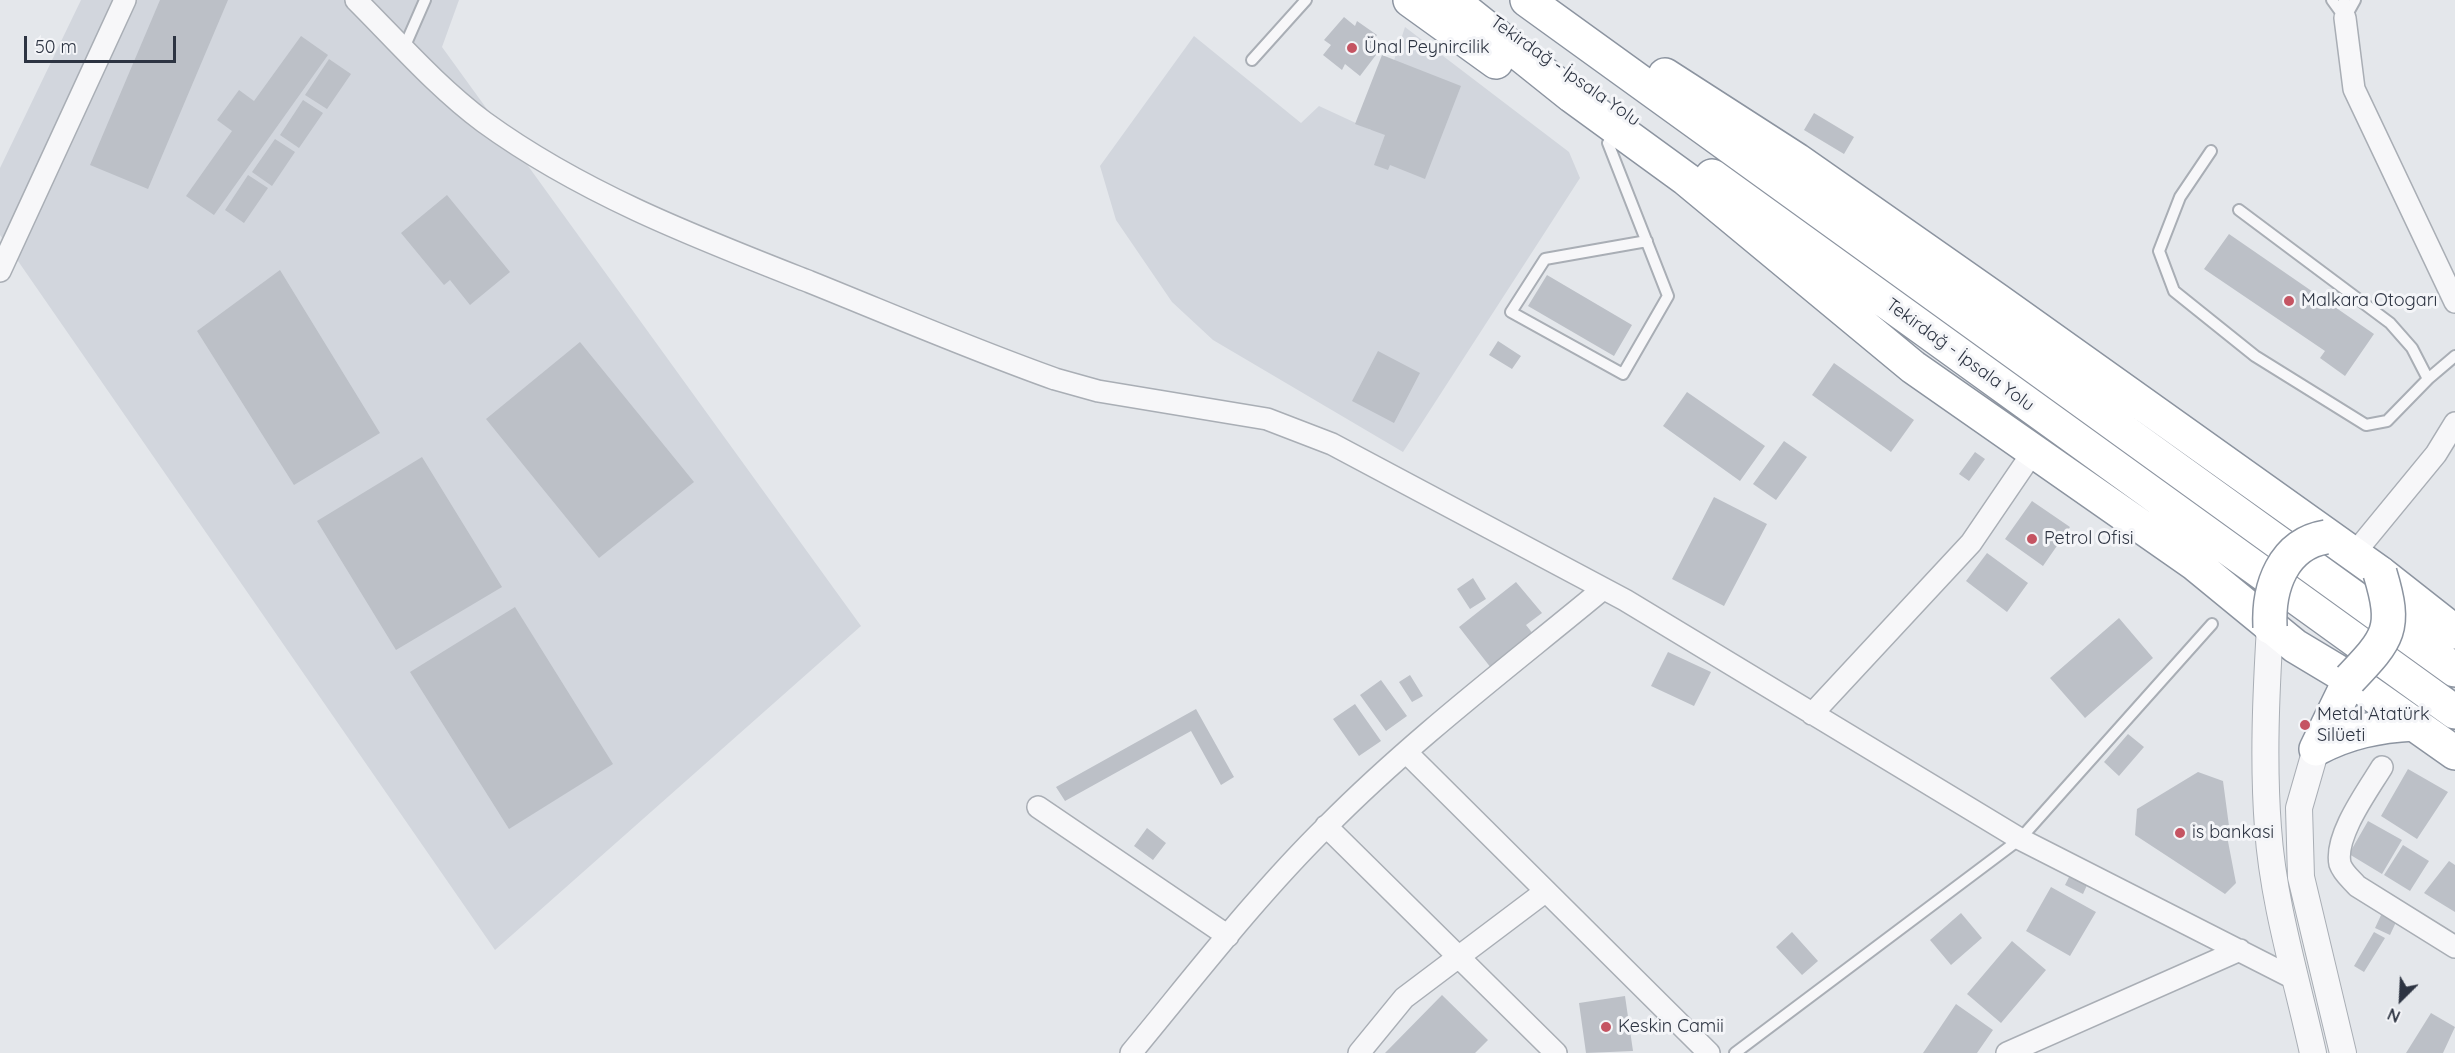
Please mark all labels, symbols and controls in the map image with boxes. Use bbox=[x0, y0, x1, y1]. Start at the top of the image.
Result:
street label: Tekirdağ - İpsala Yolu bbox=[1486, 11, 1644, 131]
scale bar bbox=[27, 24, 178, 62]
text: 50 m bbox=[35, 35, 77, 58]
place label: Ünal Peynircilik bbox=[1364, 37, 1490, 59]
marker: Ünal Peynircilik bbox=[1345, 41, 1359, 55]
place label: Malkara Otogarı bbox=[2301, 290, 2437, 312]
street label: Tekirdağ - İpsala Yolu bbox=[1882, 294, 2038, 416]
marker: Malkara Otogarı bbox=[2282, 294, 2296, 308]
place label: Petrol Ofisi bbox=[2044, 528, 2134, 550]
marker: Petrol Ofisi bbox=[2025, 532, 2039, 546]
place label: Metal Atatürk Silüeti bbox=[2317, 704, 2430, 746]
marker: Metal Atatürk Silüeti bbox=[2298, 718, 2312, 732]
place label: is bankasi bbox=[2192, 822, 2274, 844]
marker: is bankasi bbox=[2173, 826, 2187, 840]
north arrow bbox=[2371, 969, 2431, 1029]
text: N bbox=[2384, 1004, 2403, 1027]
place label: Keskin Camii bbox=[1618, 1016, 1724, 1038]
marker: Keskin Camii bbox=[1599, 1020, 1613, 1034]

